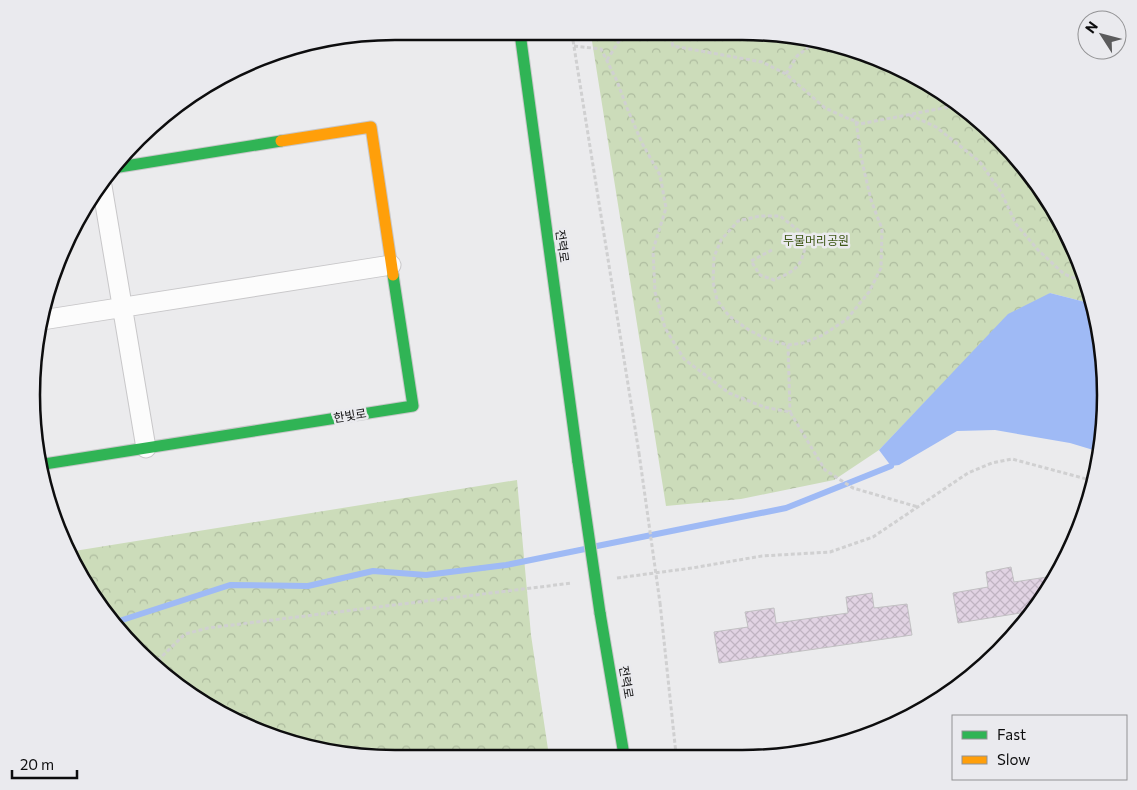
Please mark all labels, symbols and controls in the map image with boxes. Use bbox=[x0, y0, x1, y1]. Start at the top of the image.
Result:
north arrow bbox=[1077, 10, 1127, 60]
text: N bbox=[1081, 18, 1101, 36]
street label: 전력로 bbox=[554, 228, 572, 263]
park label: 두물머리공원 bbox=[783, 233, 849, 247]
street label: 한빛로 bbox=[332, 406, 367, 425]
street label: 전력로 bbox=[617, 664, 637, 699]
legend bbox=[952, 715, 1127, 780]
text: Fast bbox=[997, 725, 1026, 743]
scale bar bbox=[12, 748, 78, 780]
text: Slow bbox=[997, 750, 1030, 768]
text: 20 m bbox=[20, 755, 54, 773]

